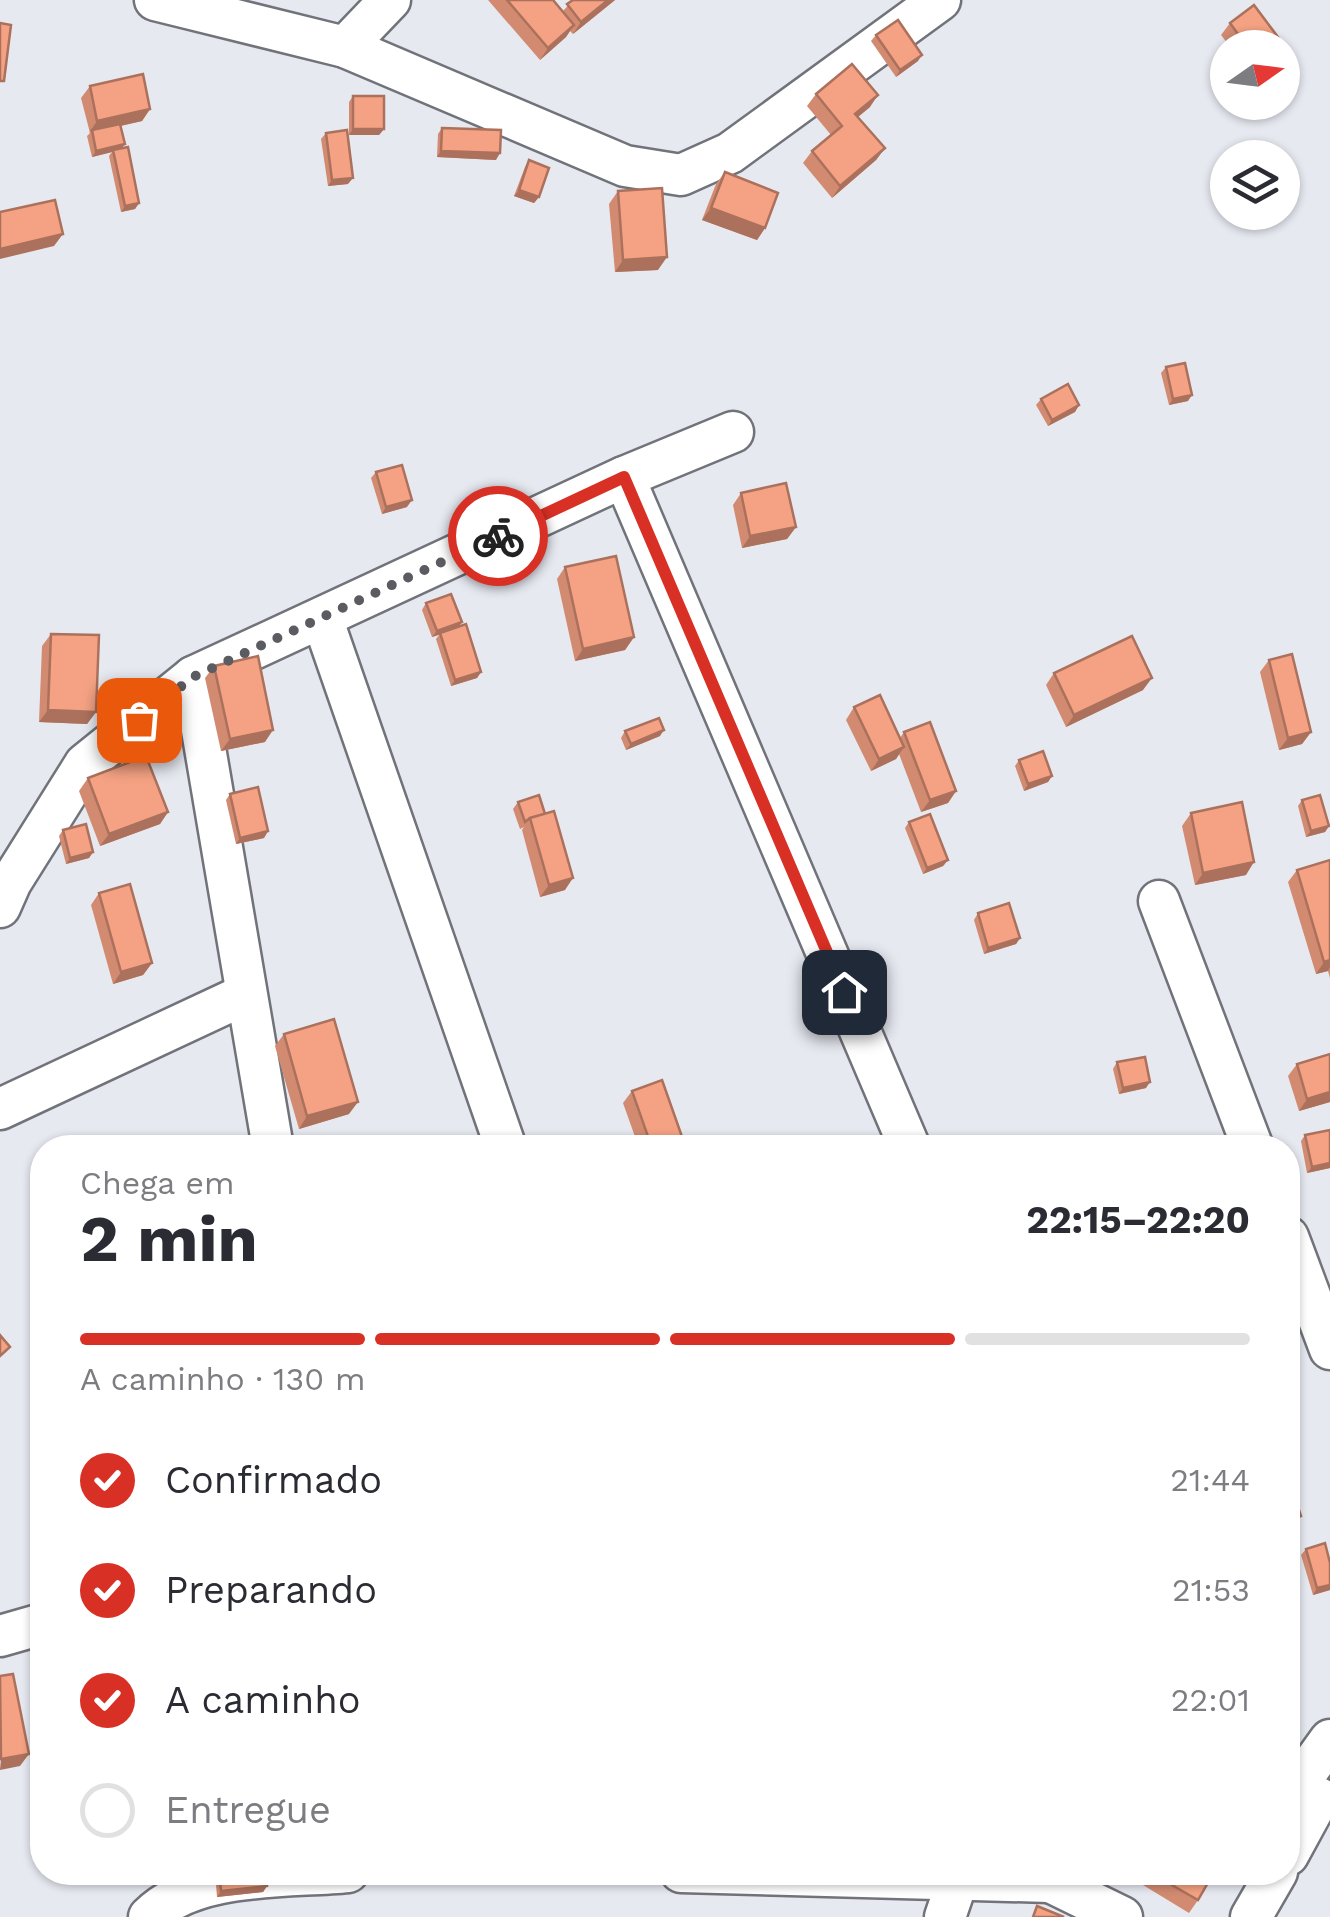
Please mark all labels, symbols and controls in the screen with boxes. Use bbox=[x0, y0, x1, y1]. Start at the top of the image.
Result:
north arrow bbox=[1210, 30, 1300, 120]
map controls bbox=[1210, 30, 1300, 230]
button: layers bbox=[1210, 140, 1300, 230]
courier bbox=[448, 486, 548, 586]
icon: bike bbox=[471, 509, 526, 564]
pin bbox=[97, 678, 182, 763]
icon: bag bbox=[112, 693, 167, 748]
pin bbox=[802, 950, 887, 1035]
icon: home bbox=[817, 965, 872, 1020]
text: Chega em bbox=[80, 1164, 235, 1202]
text: 22:15–22:20 bbox=[1026, 1198, 1250, 1242]
text: 2 min bbox=[80, 1201, 258, 1277]
text: A caminho · 130 m bbox=[80, 1360, 365, 1398]
icon: check bbox=[80, 1453, 135, 1508]
text: Confirmado bbox=[165, 1458, 382, 1502]
text: 21:44 bbox=[1170, 1461, 1250, 1499]
icon: check bbox=[80, 1563, 135, 1618]
text: Preparando bbox=[165, 1568, 377, 1612]
text: 21:53 bbox=[1172, 1571, 1250, 1609]
icon: check bbox=[80, 1673, 135, 1728]
text: A caminho bbox=[165, 1678, 360, 1722]
text: 22:01 bbox=[1171, 1681, 1250, 1719]
text: Entregue bbox=[165, 1788, 331, 1832]

